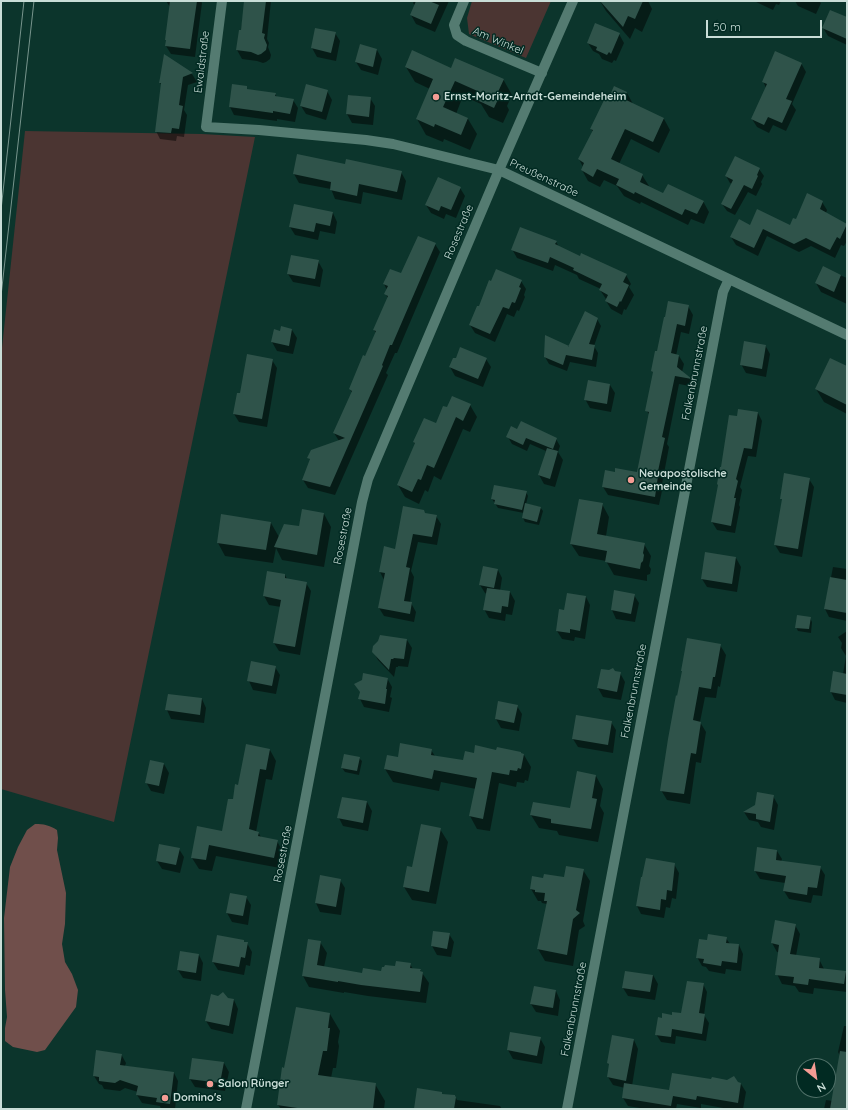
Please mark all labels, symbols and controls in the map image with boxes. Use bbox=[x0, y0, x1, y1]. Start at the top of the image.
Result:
scale bar bbox=[708, 12, 824, 38]
text: 50 m bbox=[713, 19, 741, 34]
street label: Am Winkel bbox=[471, 24, 525, 58]
street label: Ewaldstraße bbox=[192, 30, 212, 94]
place label: Ernst-Moritz-Arndt-Gemeindeheim bbox=[444, 90, 626, 104]
marker: Ernst-Moritz-Arndt-Gemeindeheim bbox=[431, 92, 441, 102]
street label: Preußenstraße bbox=[507, 156, 581, 200]
street label: Rosestraße bbox=[442, 203, 476, 261]
street label: Falkenbrunnstraße bbox=[679, 325, 711, 421]
place label: Neuapostolische Gemeinde bbox=[639, 467, 727, 493]
marker: Neuapostolische Gemeinde bbox=[626, 475, 636, 485]
street label: Rosestraße bbox=[331, 506, 355, 566]
street label: Falkenbrunnstraße bbox=[618, 643, 650, 739]
street label: Rosestraße bbox=[271, 824, 295, 884]
street label: Falkenbrunnstraße bbox=[558, 961, 590, 1057]
north arrow bbox=[796, 1058, 836, 1098]
place label: Salon Rünger bbox=[218, 1077, 289, 1091]
marker: Salon Rünger bbox=[205, 1079, 215, 1089]
text: N bbox=[814, 1079, 829, 1096]
place label: Domino's bbox=[173, 1091, 222, 1105]
marker: Domino's bbox=[160, 1093, 170, 1103]

